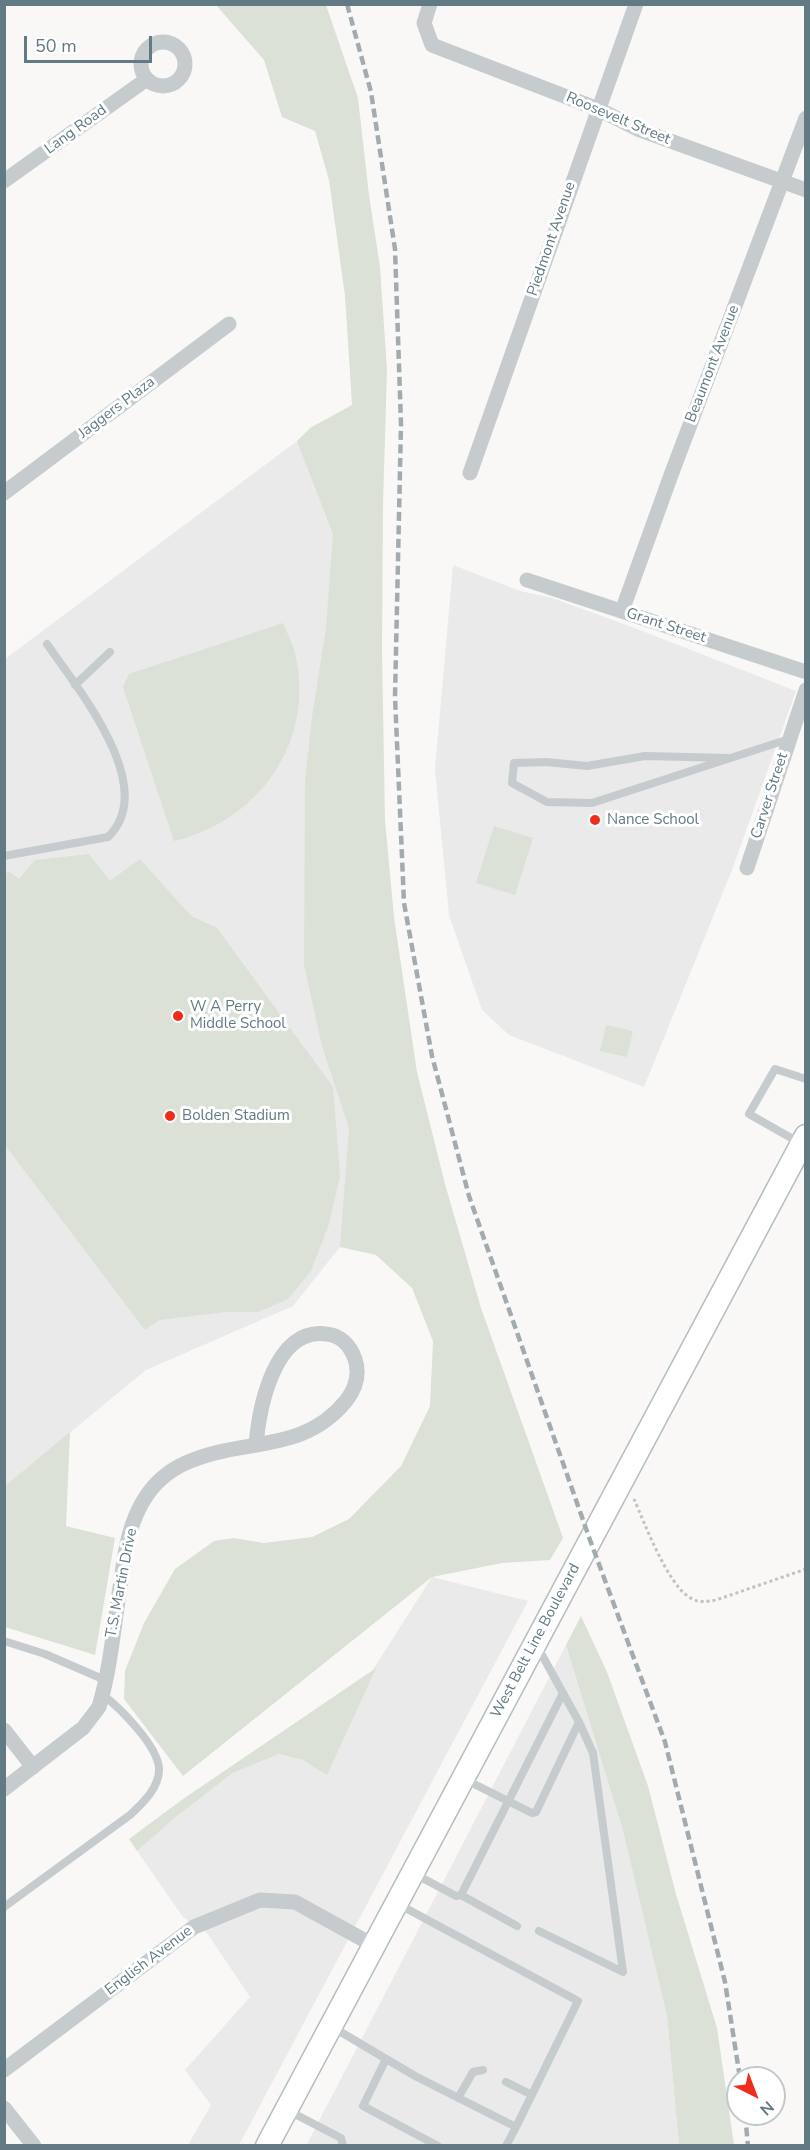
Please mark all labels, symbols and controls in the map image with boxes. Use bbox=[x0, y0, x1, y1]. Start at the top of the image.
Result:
scale bar bbox=[27, 24, 154, 62]
text: 50 m bbox=[35, 34, 77, 58]
street label: Roosevelt Street bbox=[563, 89, 673, 149]
street label: Lang Road bbox=[42, 102, 110, 158]
street label: Piedmont Avenue bbox=[524, 180, 580, 298]
street label: Beaumont Avenue bbox=[682, 303, 744, 425]
street label: Jaggers Plaza bbox=[75, 373, 159, 443]
street label: Grant Street bbox=[624, 605, 708, 647]
street label: Carver Street bbox=[748, 751, 792, 841]
place label: Nance School bbox=[607, 811, 699, 829]
marker: Nance School bbox=[588, 813, 602, 827]
place label: W A Perry Middle School bbox=[190, 998, 286, 1033]
marker: W A Perry Middle School bbox=[171, 1009, 185, 1023]
place label: Bolden Stadium bbox=[182, 1107, 290, 1125]
marker: Bolden Stadium bbox=[163, 1109, 177, 1123]
street label: T.S. Martin Drive bbox=[103, 1527, 141, 1639]
street label: West Belt Line Boulevard bbox=[488, 1561, 584, 1721]
street label: English Avenue bbox=[102, 1922, 196, 2000]
north arrow bbox=[726, 2066, 786, 2126]
text: N bbox=[755, 2096, 779, 2120]

